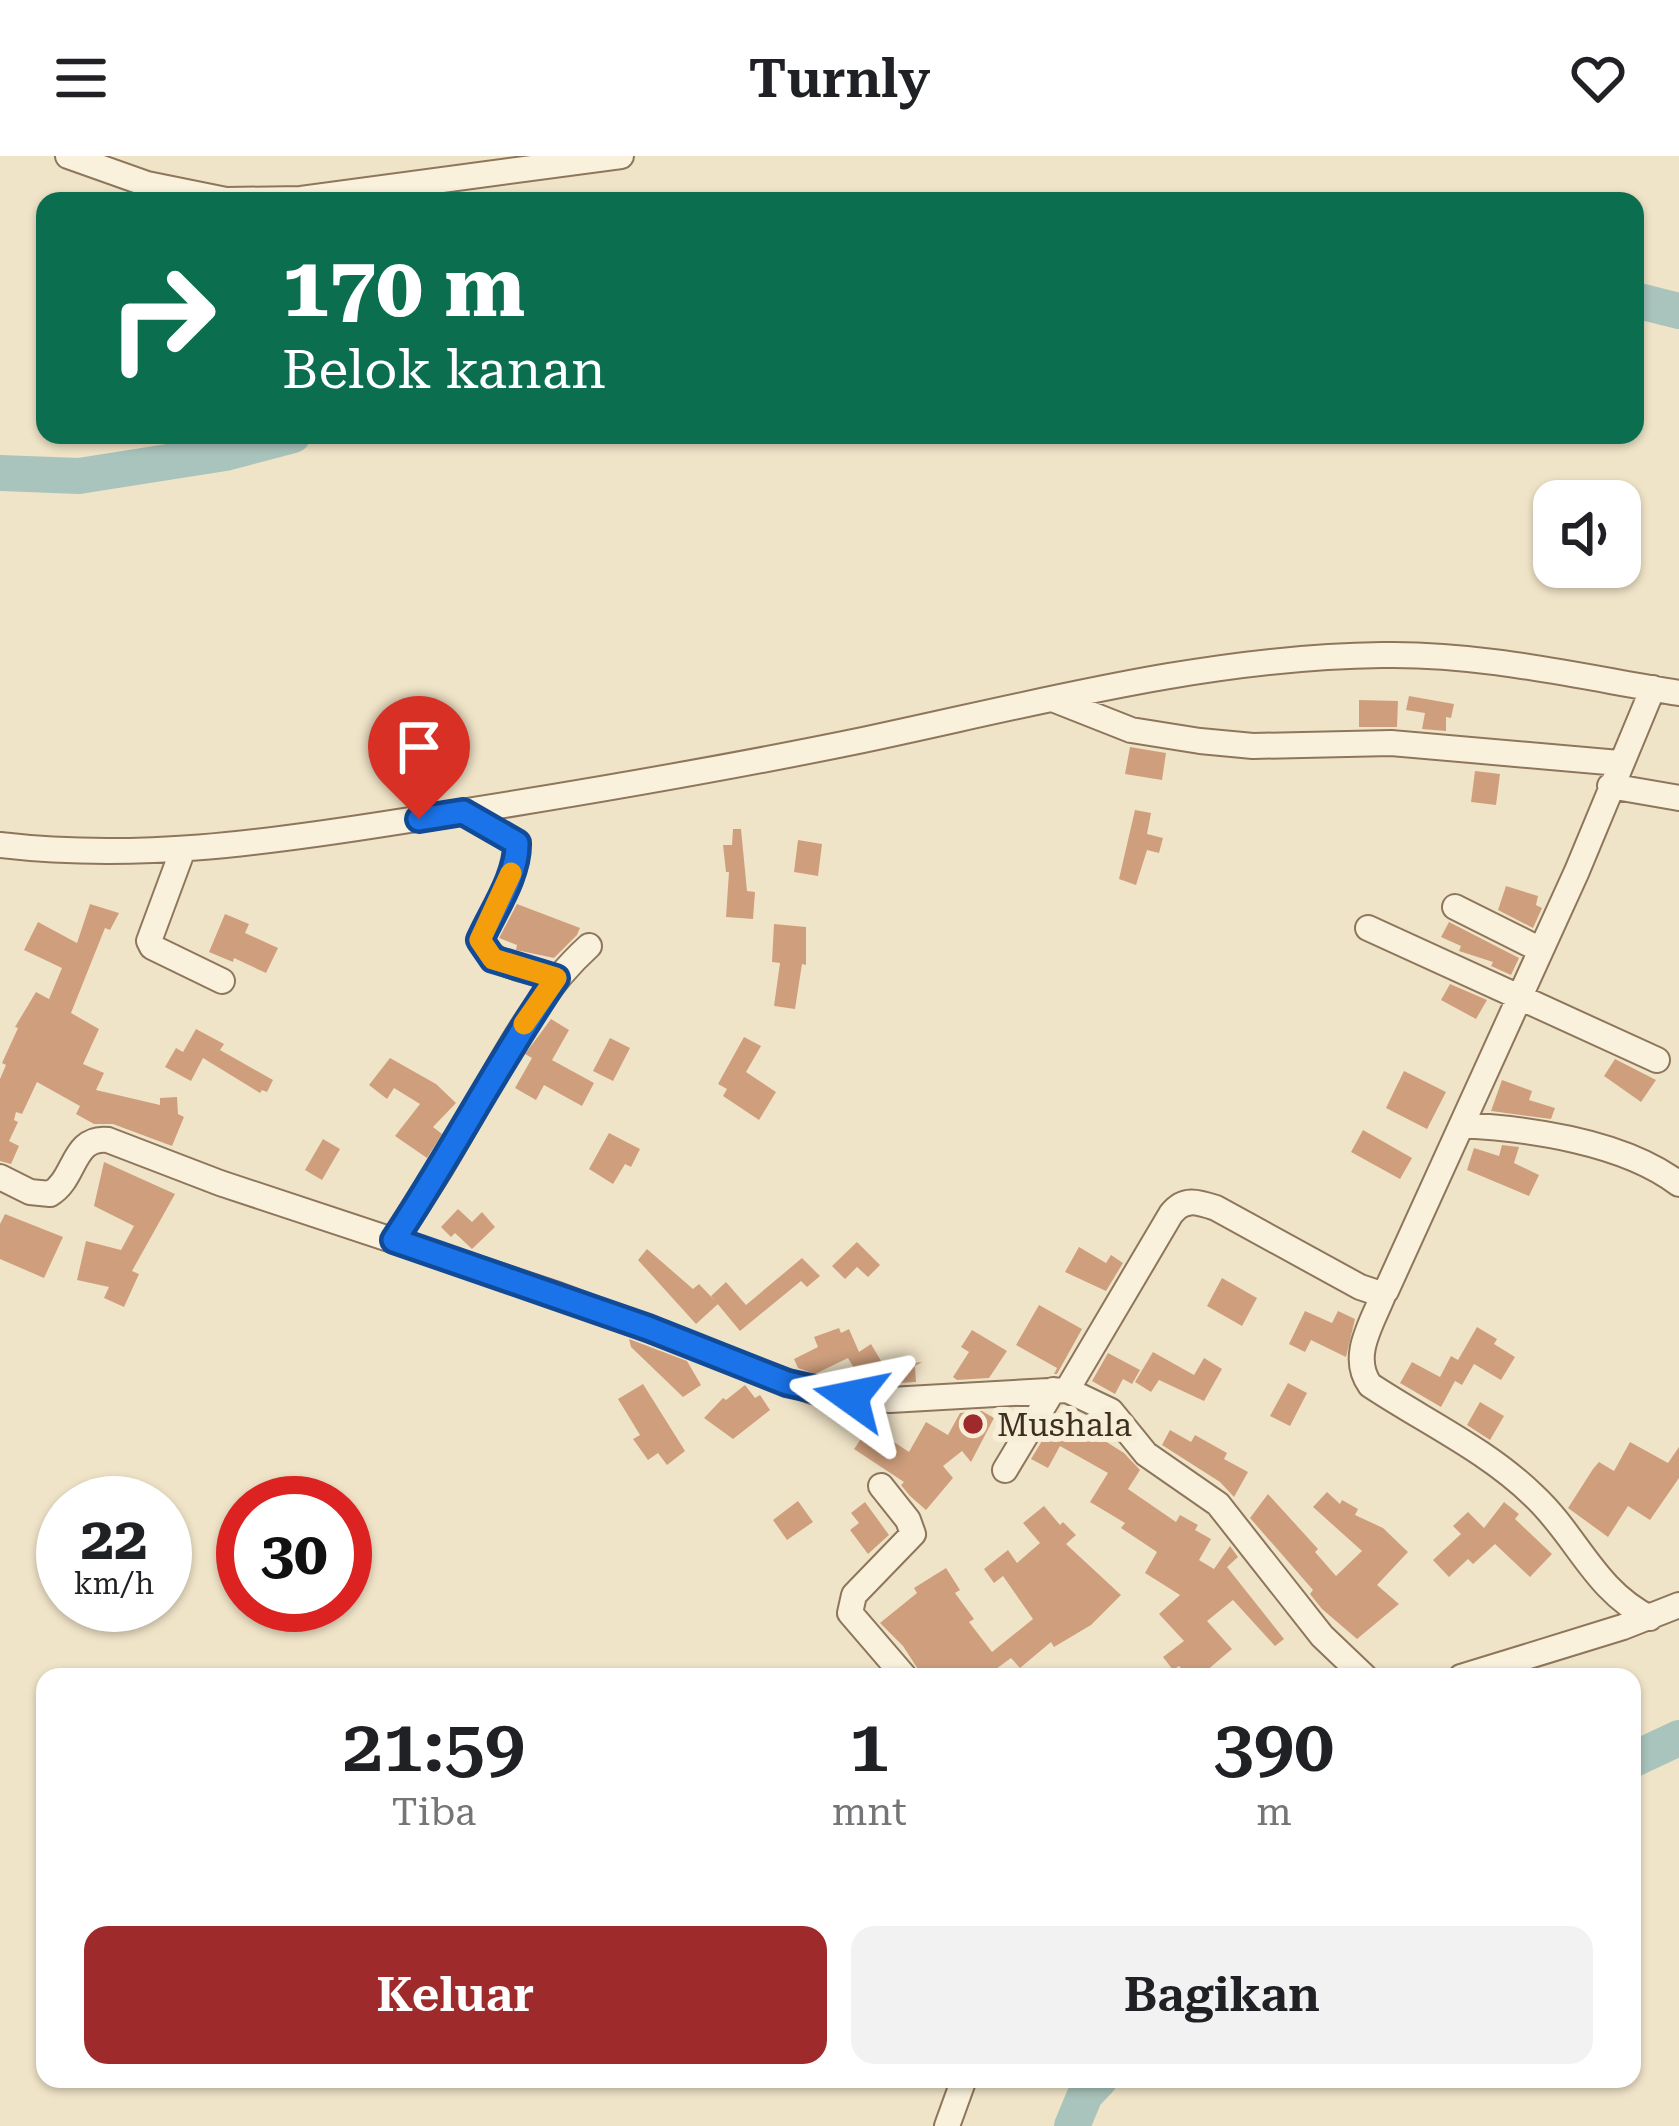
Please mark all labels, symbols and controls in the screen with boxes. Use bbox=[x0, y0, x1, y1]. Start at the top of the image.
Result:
icon: menu bbox=[48, 45, 114, 111]
icon: heart bbox=[1565, 45, 1631, 111]
text: Turnly bbox=[749, 47, 930, 110]
text: 170 m bbox=[282, 238, 525, 336]
icon: right bbox=[84, 240, 240, 396]
text: Belok kanan bbox=[282, 338, 606, 401]
map controls bbox=[1533, 480, 1641, 588]
button: sound bbox=[1533, 480, 1641, 588]
pin bbox=[368, 696, 470, 819]
icon: arrive bbox=[386, 714, 452, 780]
position arrow bbox=[788, 1334, 914, 1460]
place label: Mushala bbox=[997, 1405, 1132, 1444]
marker: Mushala bbox=[960, 1411, 986, 1437]
speed limit sign: 30 bbox=[216, 1476, 372, 1632]
text: 22 bbox=[80, 1503, 148, 1574]
text: km/h bbox=[74, 1566, 154, 1601]
text: 21:59 bbox=[343, 1704, 525, 1789]
text: 1 bbox=[849, 1704, 889, 1789]
text: 390 bbox=[1213, 1704, 1334, 1789]
text: Tiba bbox=[392, 1789, 476, 1835]
text: mnt bbox=[832, 1789, 907, 1835]
text: m bbox=[1256, 1789, 1292, 1835]
button: Keluar bbox=[84, 1926, 827, 2064]
button: Bagikan bbox=[851, 1926, 1593, 2064]

